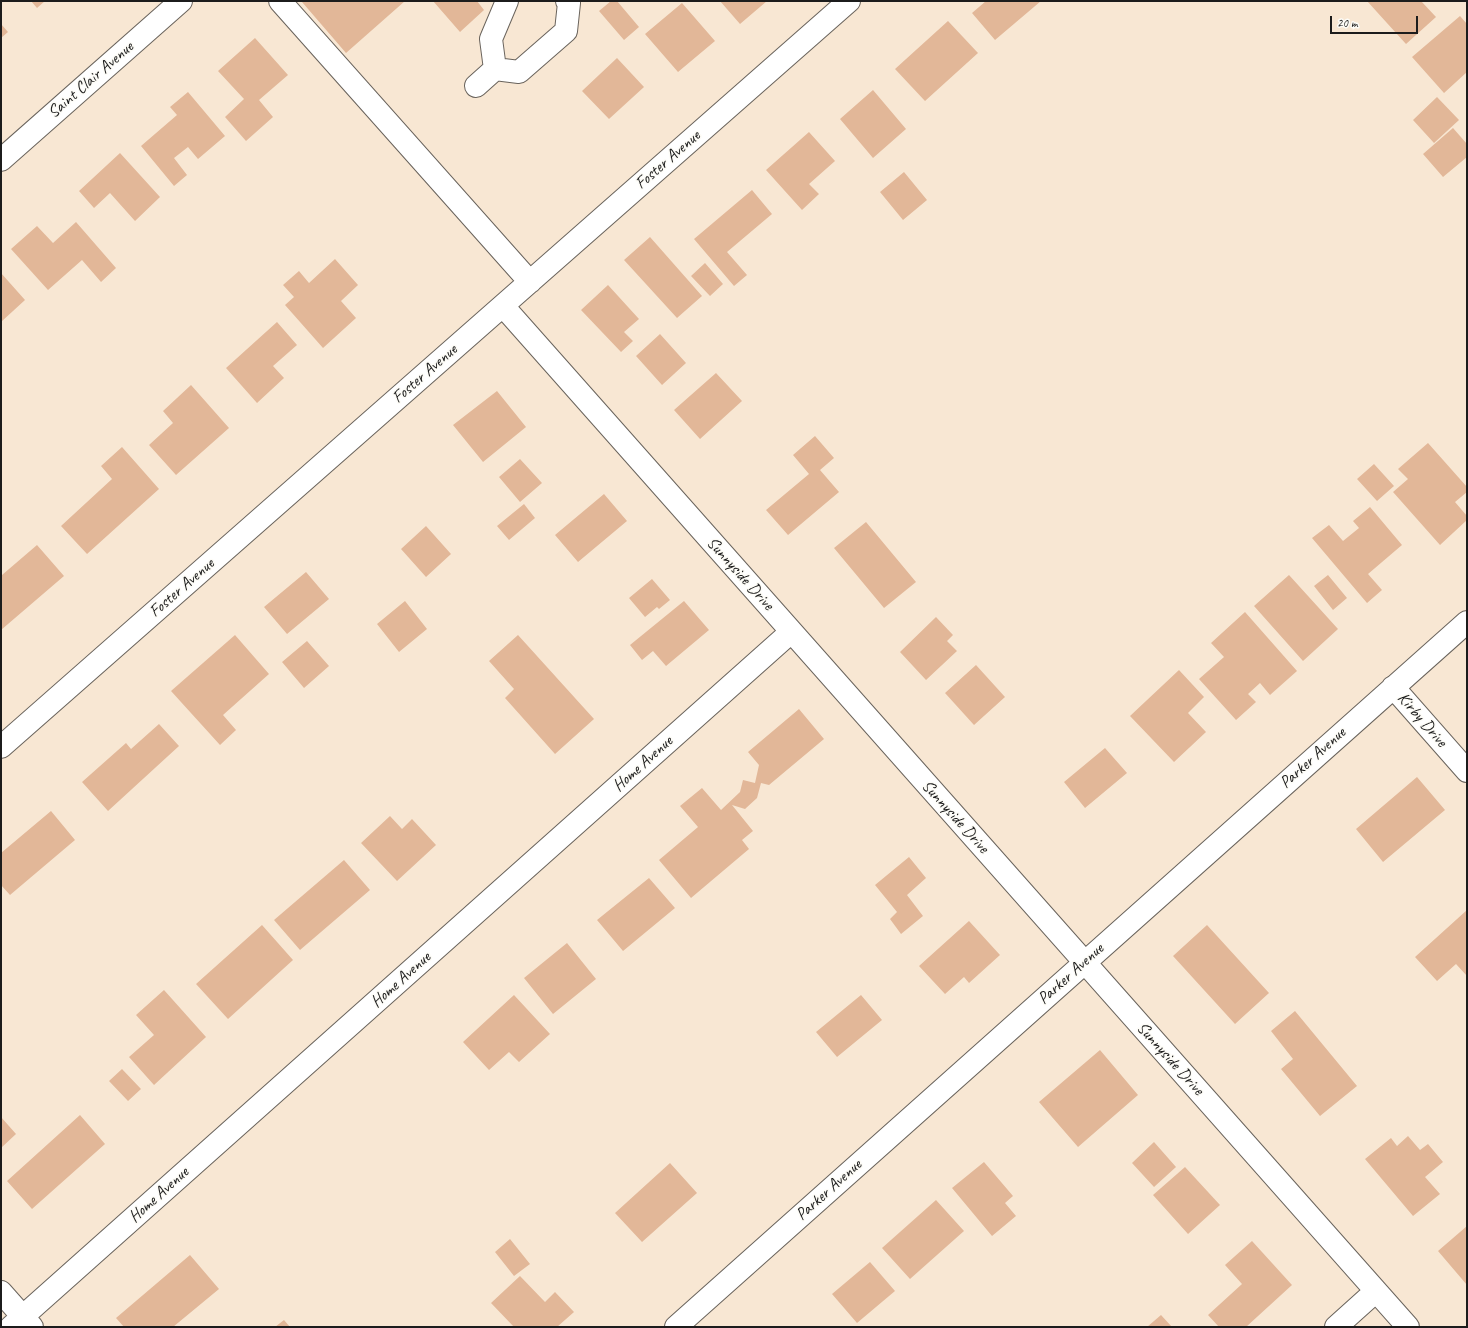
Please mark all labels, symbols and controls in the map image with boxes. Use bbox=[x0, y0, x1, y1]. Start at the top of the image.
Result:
scale bar bbox=[1332, 8, 1420, 34]
text: 20 m bbox=[1337, 15, 1357, 31]
street label: Saint Clair Avenue bbox=[44, 37, 138, 123]
street label: Foster Avenue bbox=[631, 126, 705, 194]
street label: Foster Avenue bbox=[388, 340, 462, 408]
street label: Sunnyside Drive bbox=[702, 533, 778, 615]
street label: Foster Avenue bbox=[145, 554, 219, 622]
street label: Kirby Drive bbox=[1393, 688, 1451, 752]
street label: Parker Avenue bbox=[1276, 723, 1350, 793]
street label: Home Avenue bbox=[609, 732, 677, 796]
street label: Sunnyside Drive bbox=[917, 776, 993, 858]
street label: Parker Avenue bbox=[1034, 939, 1108, 1009]
street label: Home Avenue bbox=[367, 948, 435, 1012]
street label: Sunnyside Drive bbox=[1132, 1018, 1208, 1100]
street label: Parker Avenue bbox=[792, 1155, 866, 1225]
street label: Home Avenue bbox=[125, 1163, 193, 1227]

